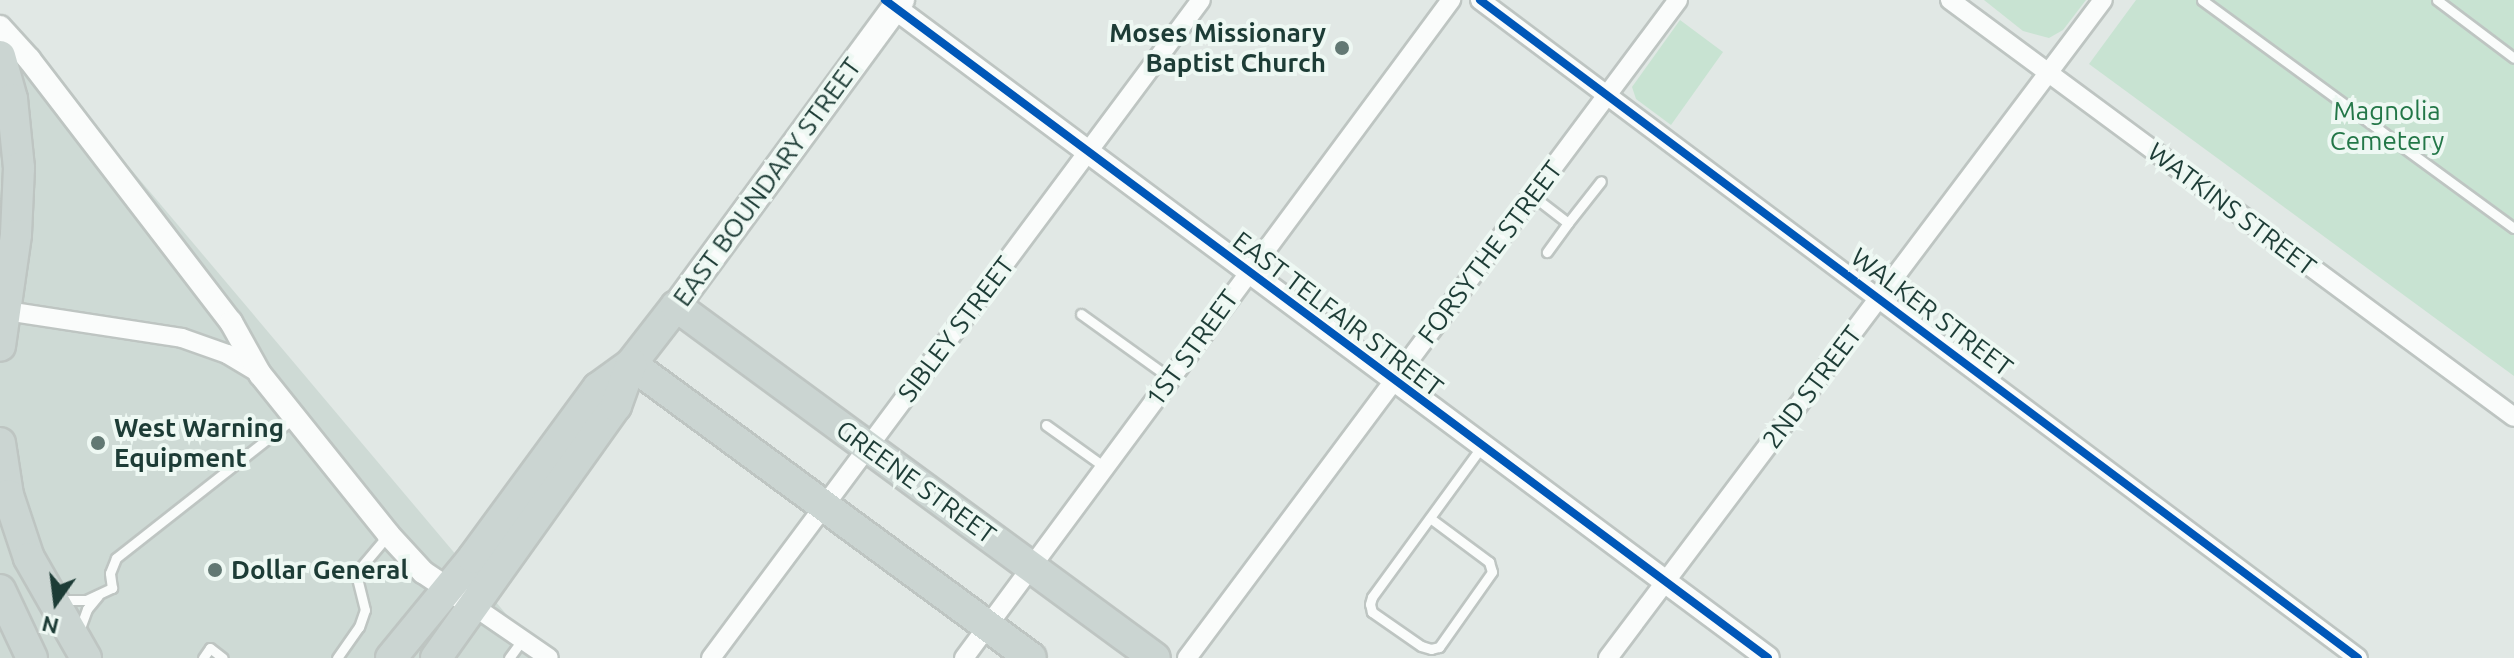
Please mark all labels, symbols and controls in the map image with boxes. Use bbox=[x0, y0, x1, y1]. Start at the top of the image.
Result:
place label: Moses Missionary Baptist Church bbox=[1109, 17, 1326, 78]
marker: Moses Missionary Baptist Church bbox=[1333, 39, 1351, 57]
street label: EAST BOUNDARY STREET bbox=[666, 52, 868, 312]
park label: Magnolia Cemetery bbox=[2330, 95, 2444, 156]
street label: WATKINS STREET bbox=[2142, 136, 2322, 282]
street label: FORSYTHE STREET bbox=[1411, 155, 1569, 349]
street label: EAST TELFAIR STREET bbox=[1227, 225, 1449, 403]
street label: WALKER STREET bbox=[1845, 241, 2019, 383]
street label: SIBLEY STREET bbox=[891, 250, 1021, 408]
street label: 1ST STREET bbox=[1139, 284, 1245, 412]
street label: 2ND STREET bbox=[1756, 320, 1868, 454]
place label: West Warning Equipment bbox=[114, 412, 284, 474]
street label: GREENE STREET bbox=[830, 414, 1002, 550]
marker: West Warning Equipment bbox=[89, 434, 107, 452]
place label: Dollar General bbox=[231, 554, 408, 586]
marker: Dollar General bbox=[206, 561, 224, 579]
north arrow bbox=[16, 562, 96, 642]
text: N bbox=[39, 612, 61, 640]

